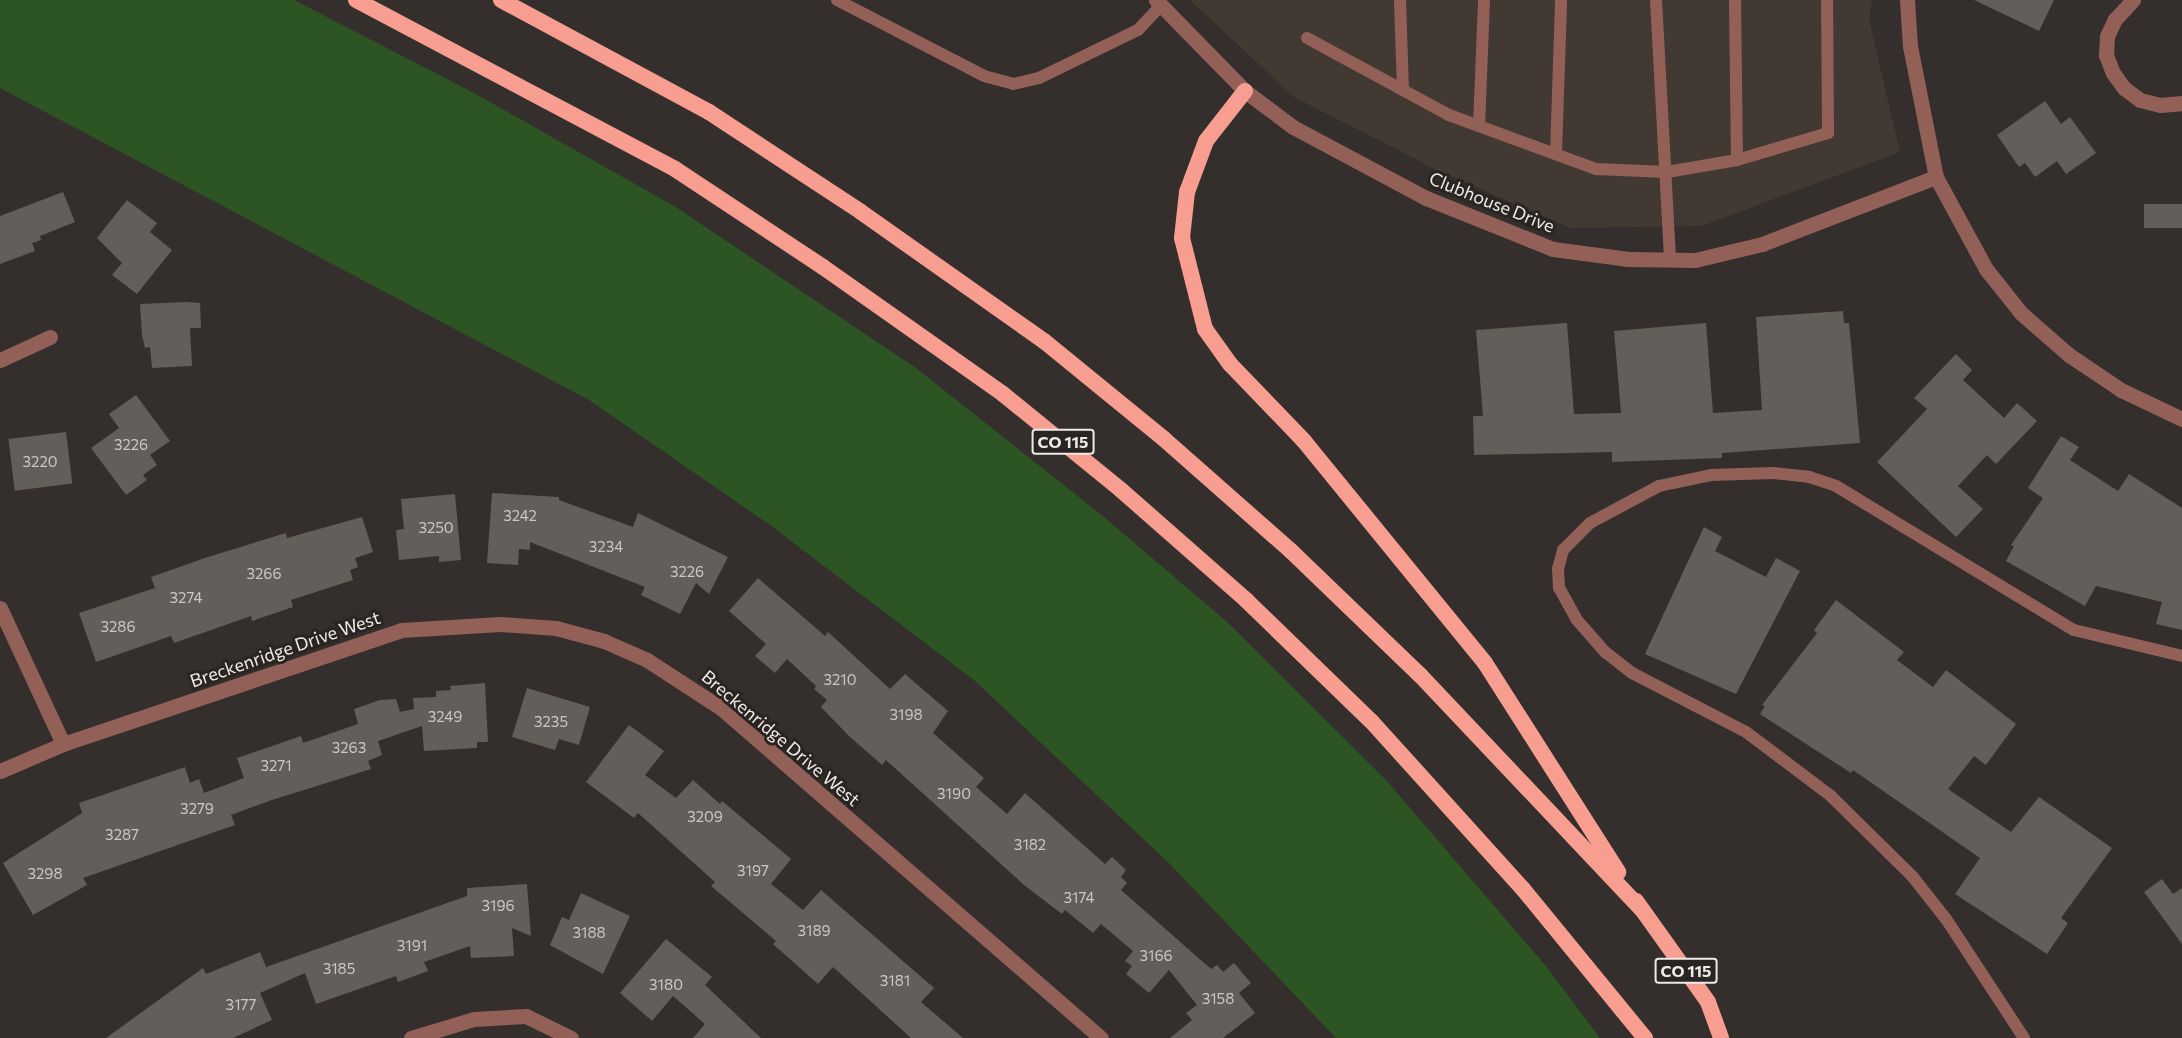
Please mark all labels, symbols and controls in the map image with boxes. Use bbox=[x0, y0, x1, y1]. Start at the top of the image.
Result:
street label: Clubhouse Drive bbox=[1426, 167, 1558, 237]
road number: CO 115 bbox=[1032, 429, 1094, 455]
house number: 3226 bbox=[114, 436, 148, 454]
house number: 3220 bbox=[23, 453, 57, 471]
house number: 3242 bbox=[503, 507, 537, 525]
house number: 3250 bbox=[418, 519, 454, 537]
house number: 3234 bbox=[589, 538, 623, 556]
house number: 3226 bbox=[670, 563, 704, 581]
house number: 3266 bbox=[246, 565, 282, 583]
house number: 3274 bbox=[170, 589, 202, 607]
street label: Breckenridge Drive West bbox=[187, 606, 383, 692]
house number: 3286 bbox=[100, 618, 136, 636]
street label: Breckenridge Drive West bbox=[698, 666, 864, 810]
house number: 3210 bbox=[823, 671, 857, 689]
house number: 3198 bbox=[889, 706, 923, 724]
house number: 3249 bbox=[428, 708, 462, 726]
house number: 3235 bbox=[534, 713, 568, 731]
house number: 3263 bbox=[332, 739, 366, 757]
house number: 3271 bbox=[260, 757, 292, 775]
house number: 3190 bbox=[937, 785, 971, 803]
house number: 3279 bbox=[180, 800, 214, 818]
house number: 3209 bbox=[687, 808, 723, 826]
house number: 3287 bbox=[105, 826, 139, 844]
house number: 3182 bbox=[1014, 836, 1046, 854]
house number: 3197 bbox=[737, 862, 769, 880]
house number: 3298 bbox=[27, 865, 63, 883]
house number: 3174 bbox=[1064, 889, 1094, 907]
house number: 3196 bbox=[481, 897, 515, 915]
house number: 3189 bbox=[797, 922, 831, 940]
house number: 3188 bbox=[572, 924, 606, 942]
house number: 3191 bbox=[397, 937, 427, 955]
house number: 3166 bbox=[1139, 947, 1173, 965]
road number: CO 115 bbox=[1654, 958, 1718, 984]
house number: 3185 bbox=[323, 960, 355, 978]
house number: 3181 bbox=[880, 972, 910, 990]
house number: 3180 bbox=[649, 976, 683, 994]
house number: 3158 bbox=[1202, 990, 1234, 1008]
house number: 3177 bbox=[226, 996, 256, 1014]

